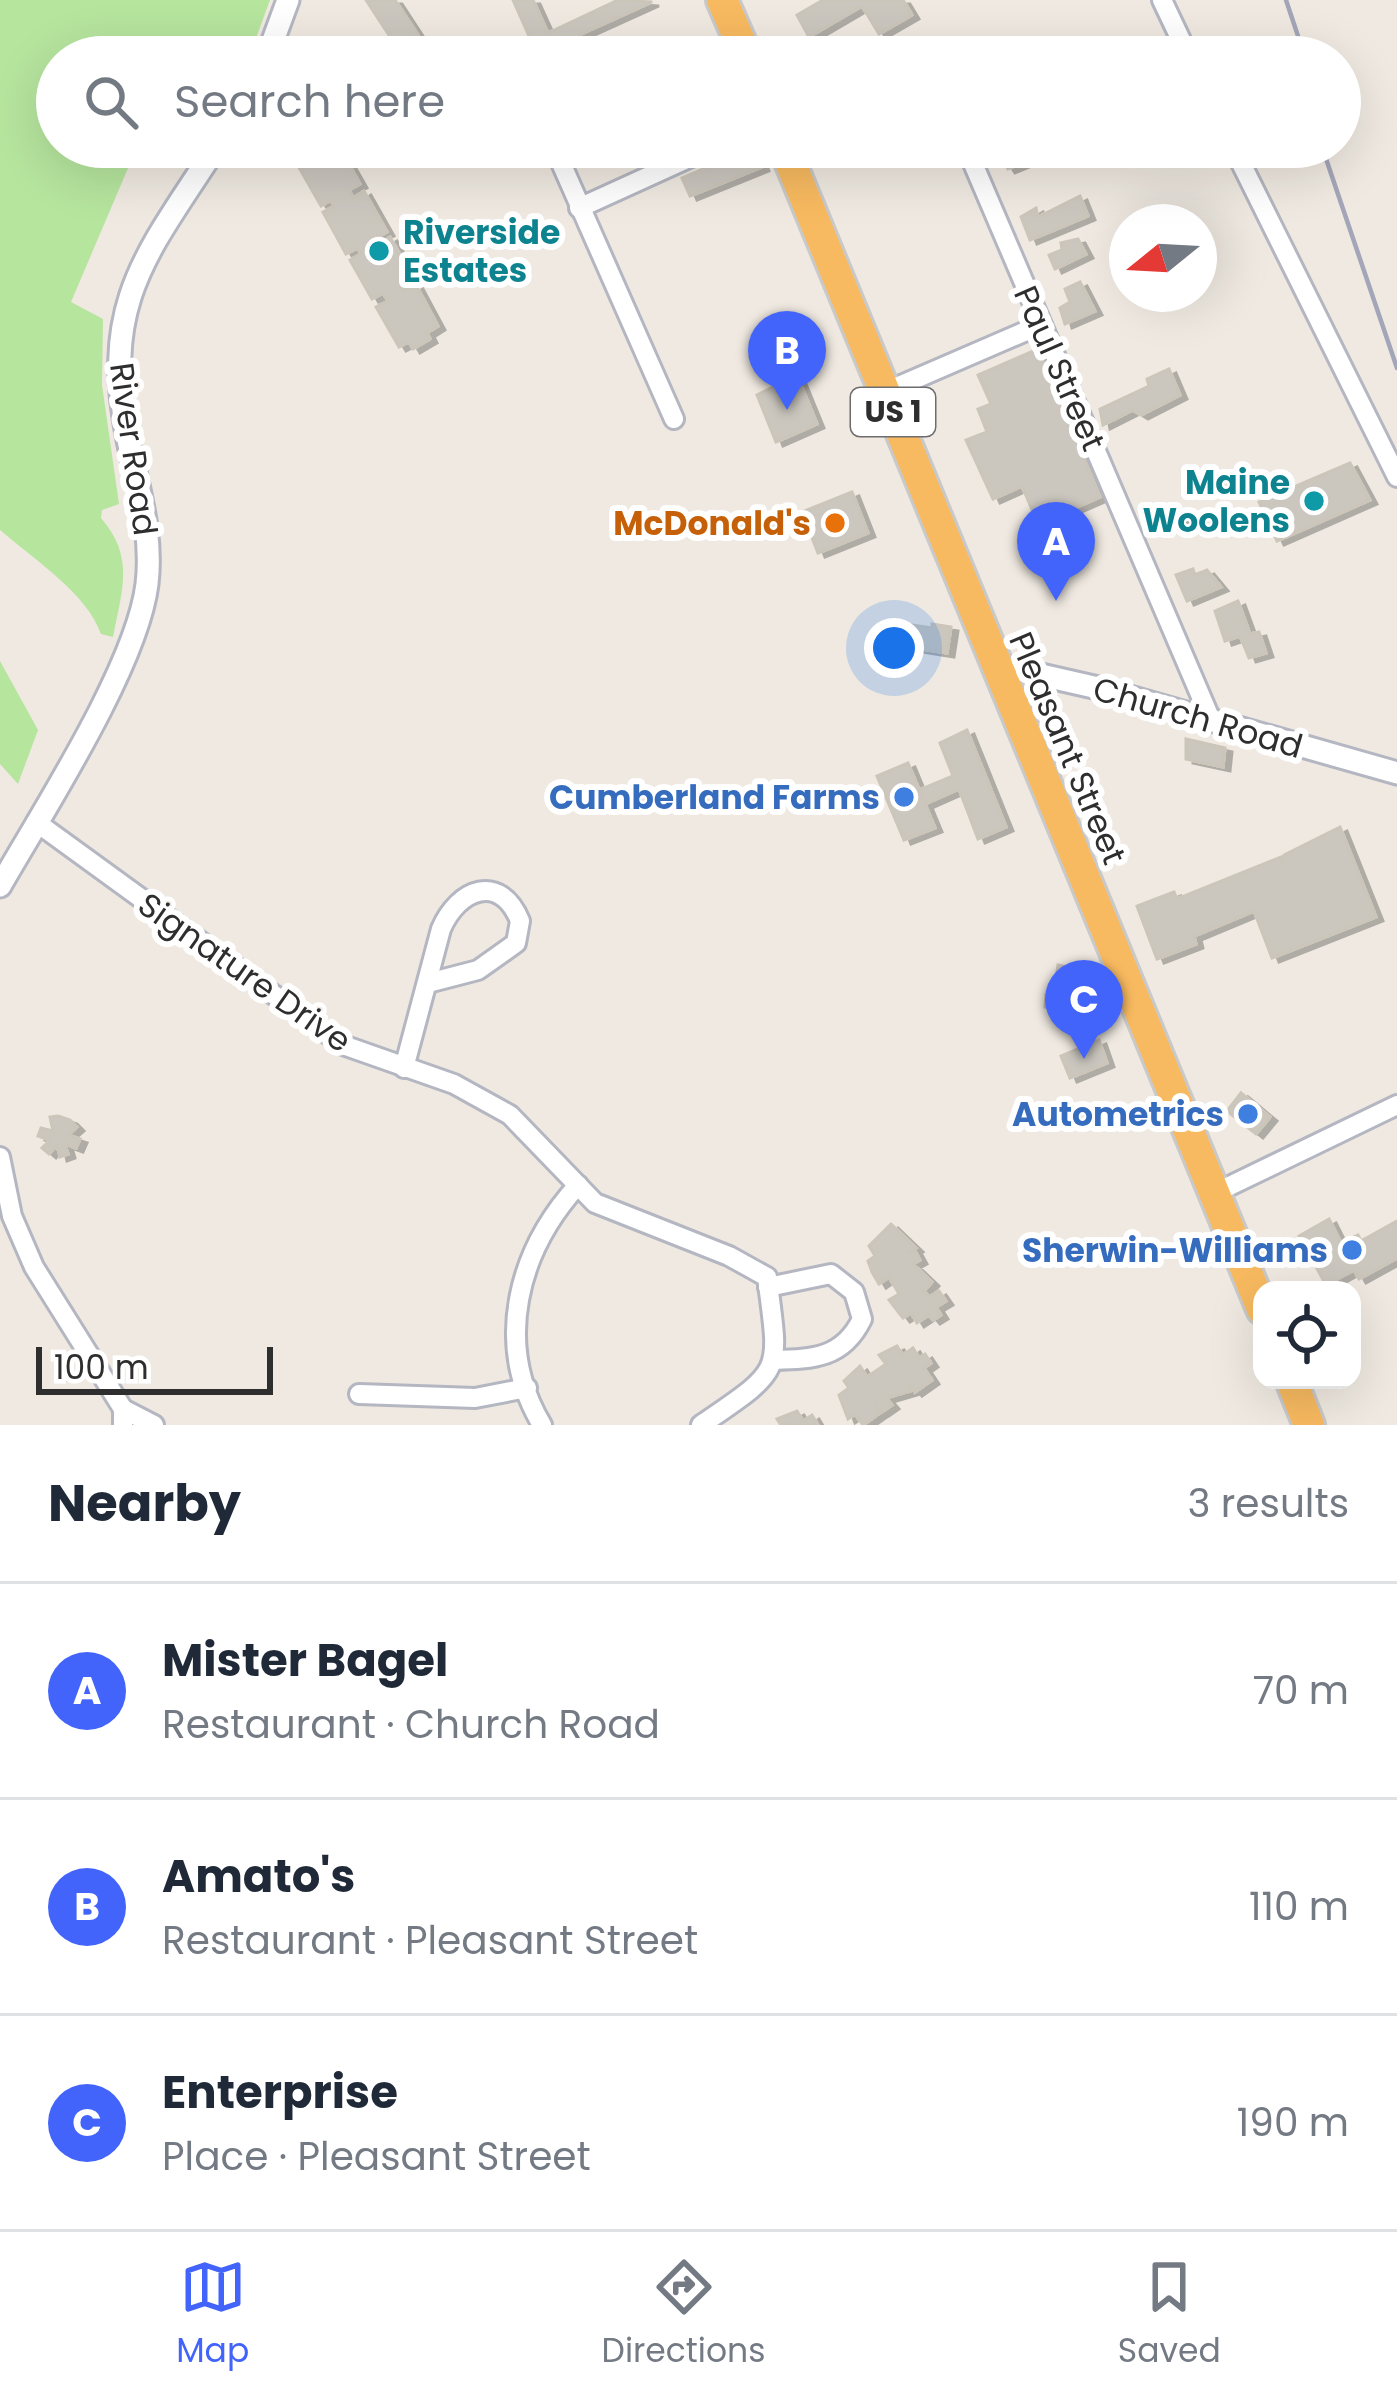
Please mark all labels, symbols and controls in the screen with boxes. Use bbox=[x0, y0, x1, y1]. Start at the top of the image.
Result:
search box bbox=[36, 36, 1361, 168]
icon: search bbox=[78, 69, 144, 135]
text: Search here bbox=[174, 70, 445, 133]
north arrow bbox=[1109, 204, 1217, 312]
place label: Riverside Estates bbox=[403, 209, 560, 294]
marker: Riverside Estates bbox=[366, 238, 392, 264]
street label: Paul Street bbox=[1002, 278, 1117, 458]
pin: B bbox=[748, 311, 826, 410]
street label: River Road bbox=[98, 360, 169, 539]
road number: US 1 bbox=[851, 388, 935, 436]
place label: Maine Woolens bbox=[1143, 459, 1290, 544]
marker: Maine Woolens bbox=[1301, 488, 1327, 514]
place label: McDonald's bbox=[613, 500, 811, 547]
pin: A bbox=[1017, 502, 1095, 601]
marker: McDonald's bbox=[822, 510, 848, 536]
your location bbox=[864, 618, 924, 678]
street label: Pleasant Street bbox=[997, 625, 1138, 872]
street label: Church Road bbox=[1088, 665, 1308, 770]
place label: Cumberland Farms bbox=[549, 774, 880, 821]
marker: Cumberland Farms bbox=[891, 784, 917, 810]
street label: Signature Drive bbox=[129, 881, 361, 1064]
pin: C bbox=[1045, 960, 1123, 1059]
place label: Autometrics bbox=[1012, 1091, 1224, 1138]
marker: Autometrics bbox=[1235, 1101, 1261, 1127]
place label: Sherwin-Williams bbox=[1022, 1227, 1328, 1274]
marker: Sherwin-Williams bbox=[1339, 1237, 1365, 1263]
map controls bbox=[1253, 1281, 1361, 1389]
button: locate bbox=[1253, 1281, 1361, 1389]
scale bar bbox=[36, 1341, 273, 1394]
text: 100 m bbox=[54, 1344, 149, 1391]
text: Nearby bbox=[48, 1467, 241, 1539]
text: 3 results bbox=[1187, 1476, 1349, 1531]
text: Mister Bagel bbox=[162, 1629, 448, 1692]
text: A bbox=[73, 1663, 101, 1718]
text: 70 m bbox=[1253, 1663, 1349, 1718]
text: Restaurant · Church Road bbox=[162, 1697, 660, 1752]
text: Amato's bbox=[162, 1845, 355, 1908]
text: B bbox=[74, 1879, 100, 1934]
text: 110 m bbox=[1249, 1879, 1349, 1934]
text: Restaurant · Pleasant Street bbox=[162, 1913, 698, 1968]
text: Enterprise bbox=[162, 2061, 398, 2124]
text: C bbox=[72, 2095, 102, 2150]
text: 190 m bbox=[1237, 2095, 1349, 2150]
text: Place · Pleasant Street bbox=[162, 2129, 591, 2184]
tab: Map bbox=[176, 2254, 249, 2376]
tab: Directions bbox=[602, 2254, 765, 2376]
tab: Saved bbox=[1118, 2254, 1221, 2376]

